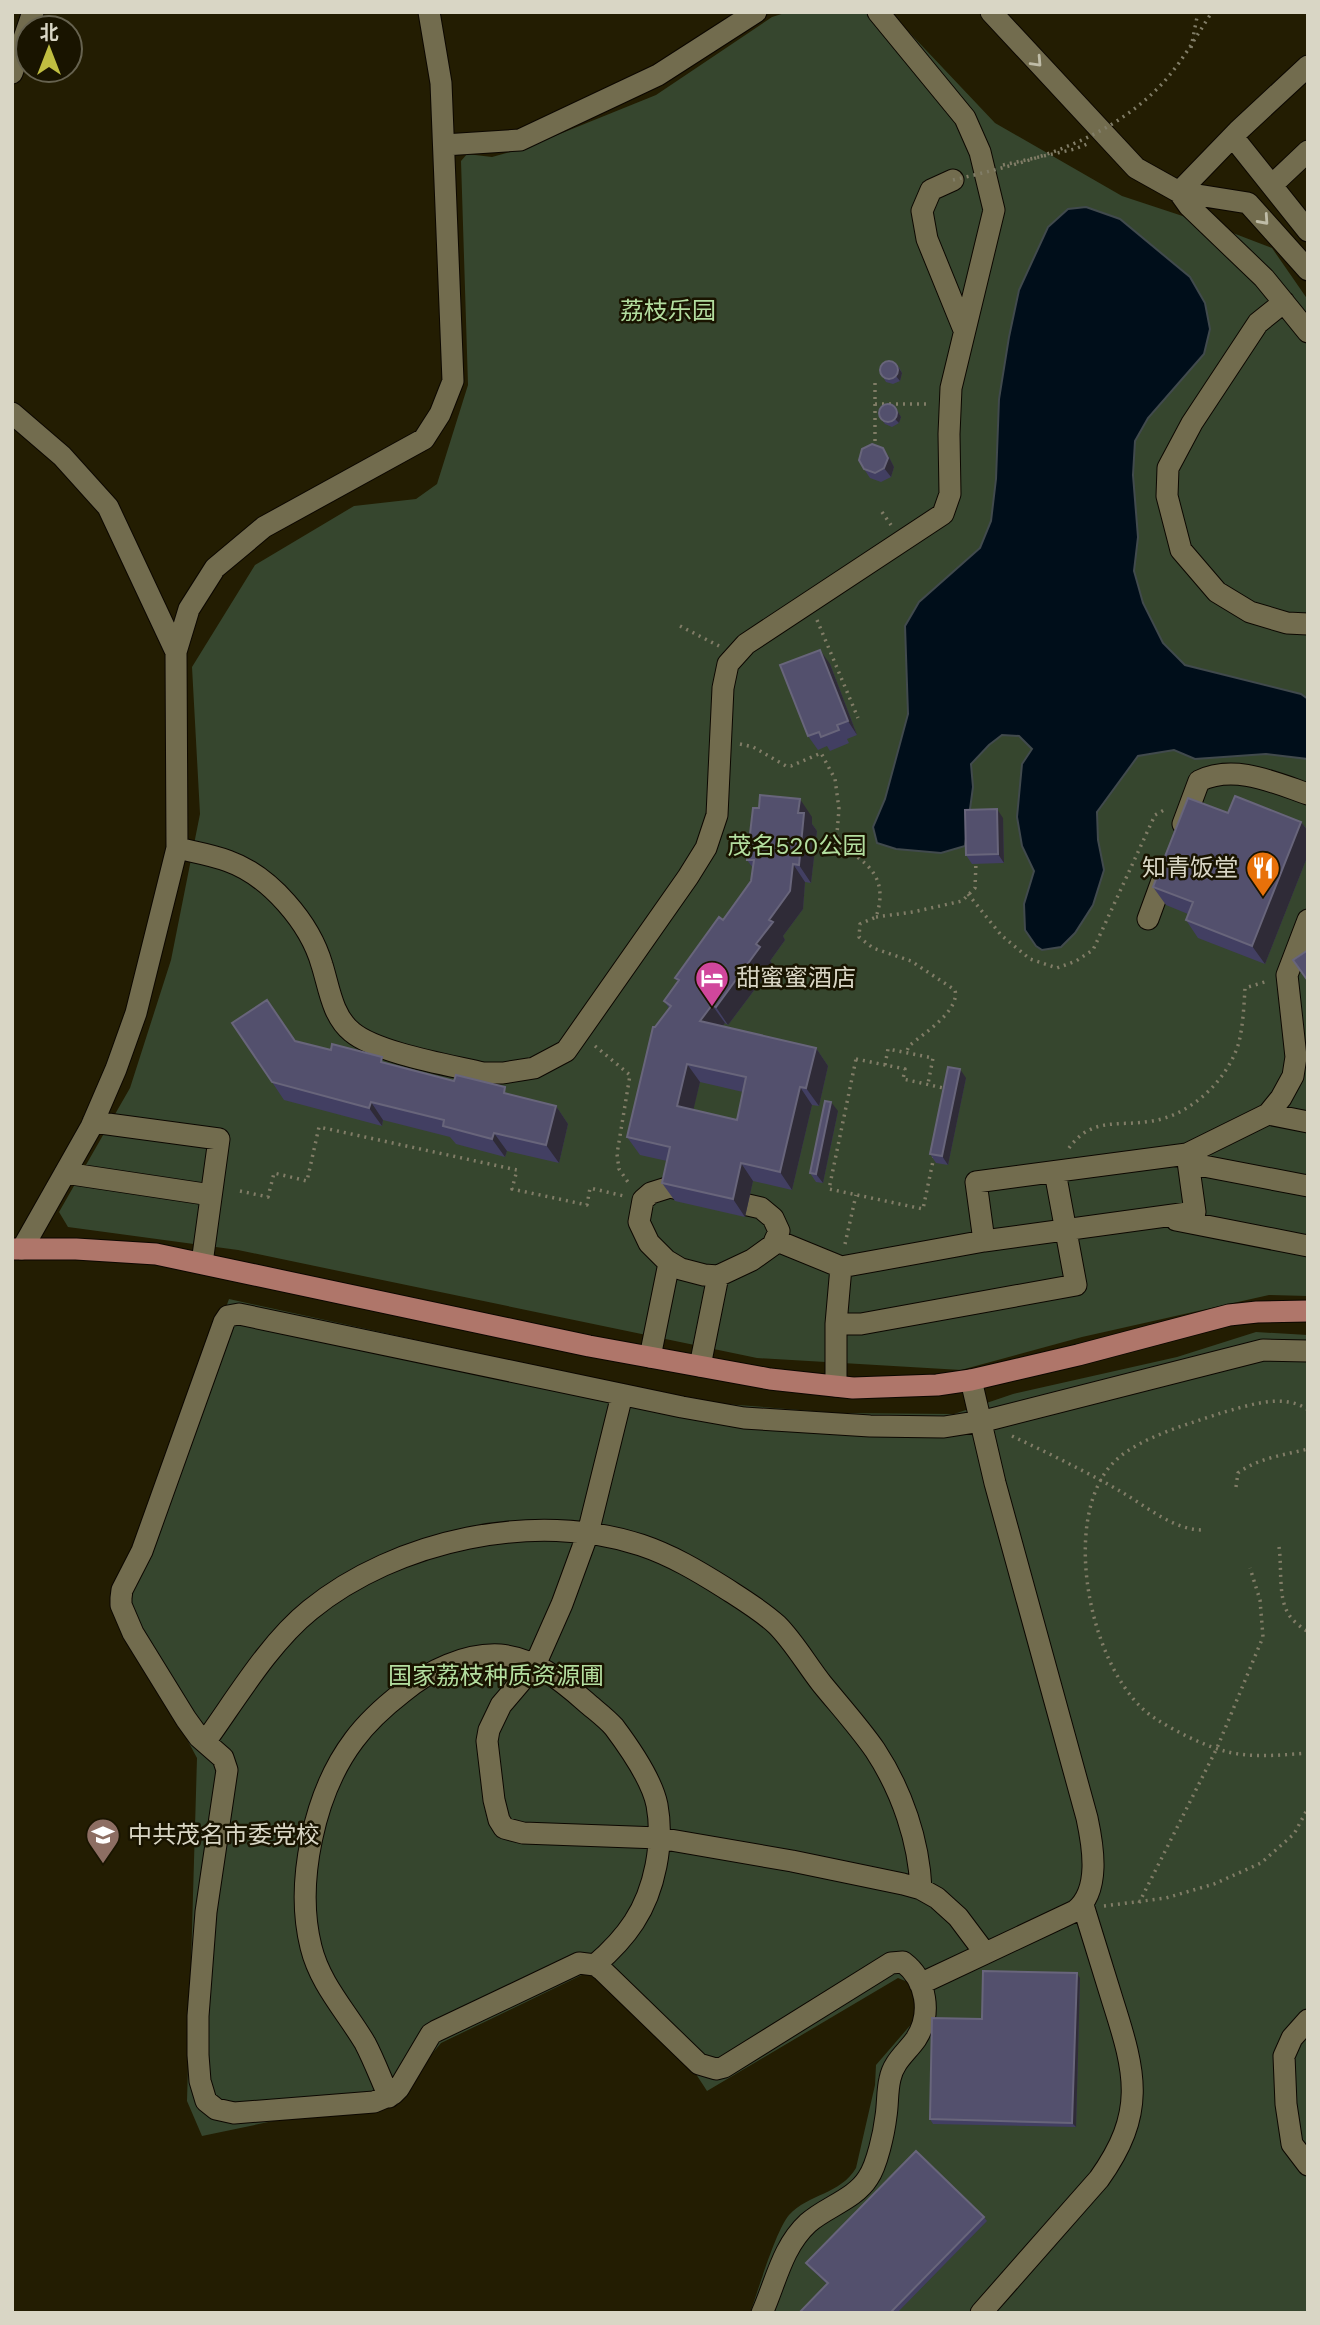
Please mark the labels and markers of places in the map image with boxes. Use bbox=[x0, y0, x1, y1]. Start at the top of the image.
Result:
restaurant icon: 知青饭堂 bbox=[1244, 849, 1282, 898]
place label: 知青饭堂 bbox=[1142, 854, 1238, 882]
hotel icon: 甜蜜蜜酒店 bbox=[693, 959, 731, 1008]
place label: 甜蜜蜜酒店 bbox=[736, 964, 856, 992]
school or university icon: 中共茂名市委党校 bbox=[84, 1816, 122, 1865]
place label: 中共茂名市委党校 bbox=[128, 1821, 320, 1849]

